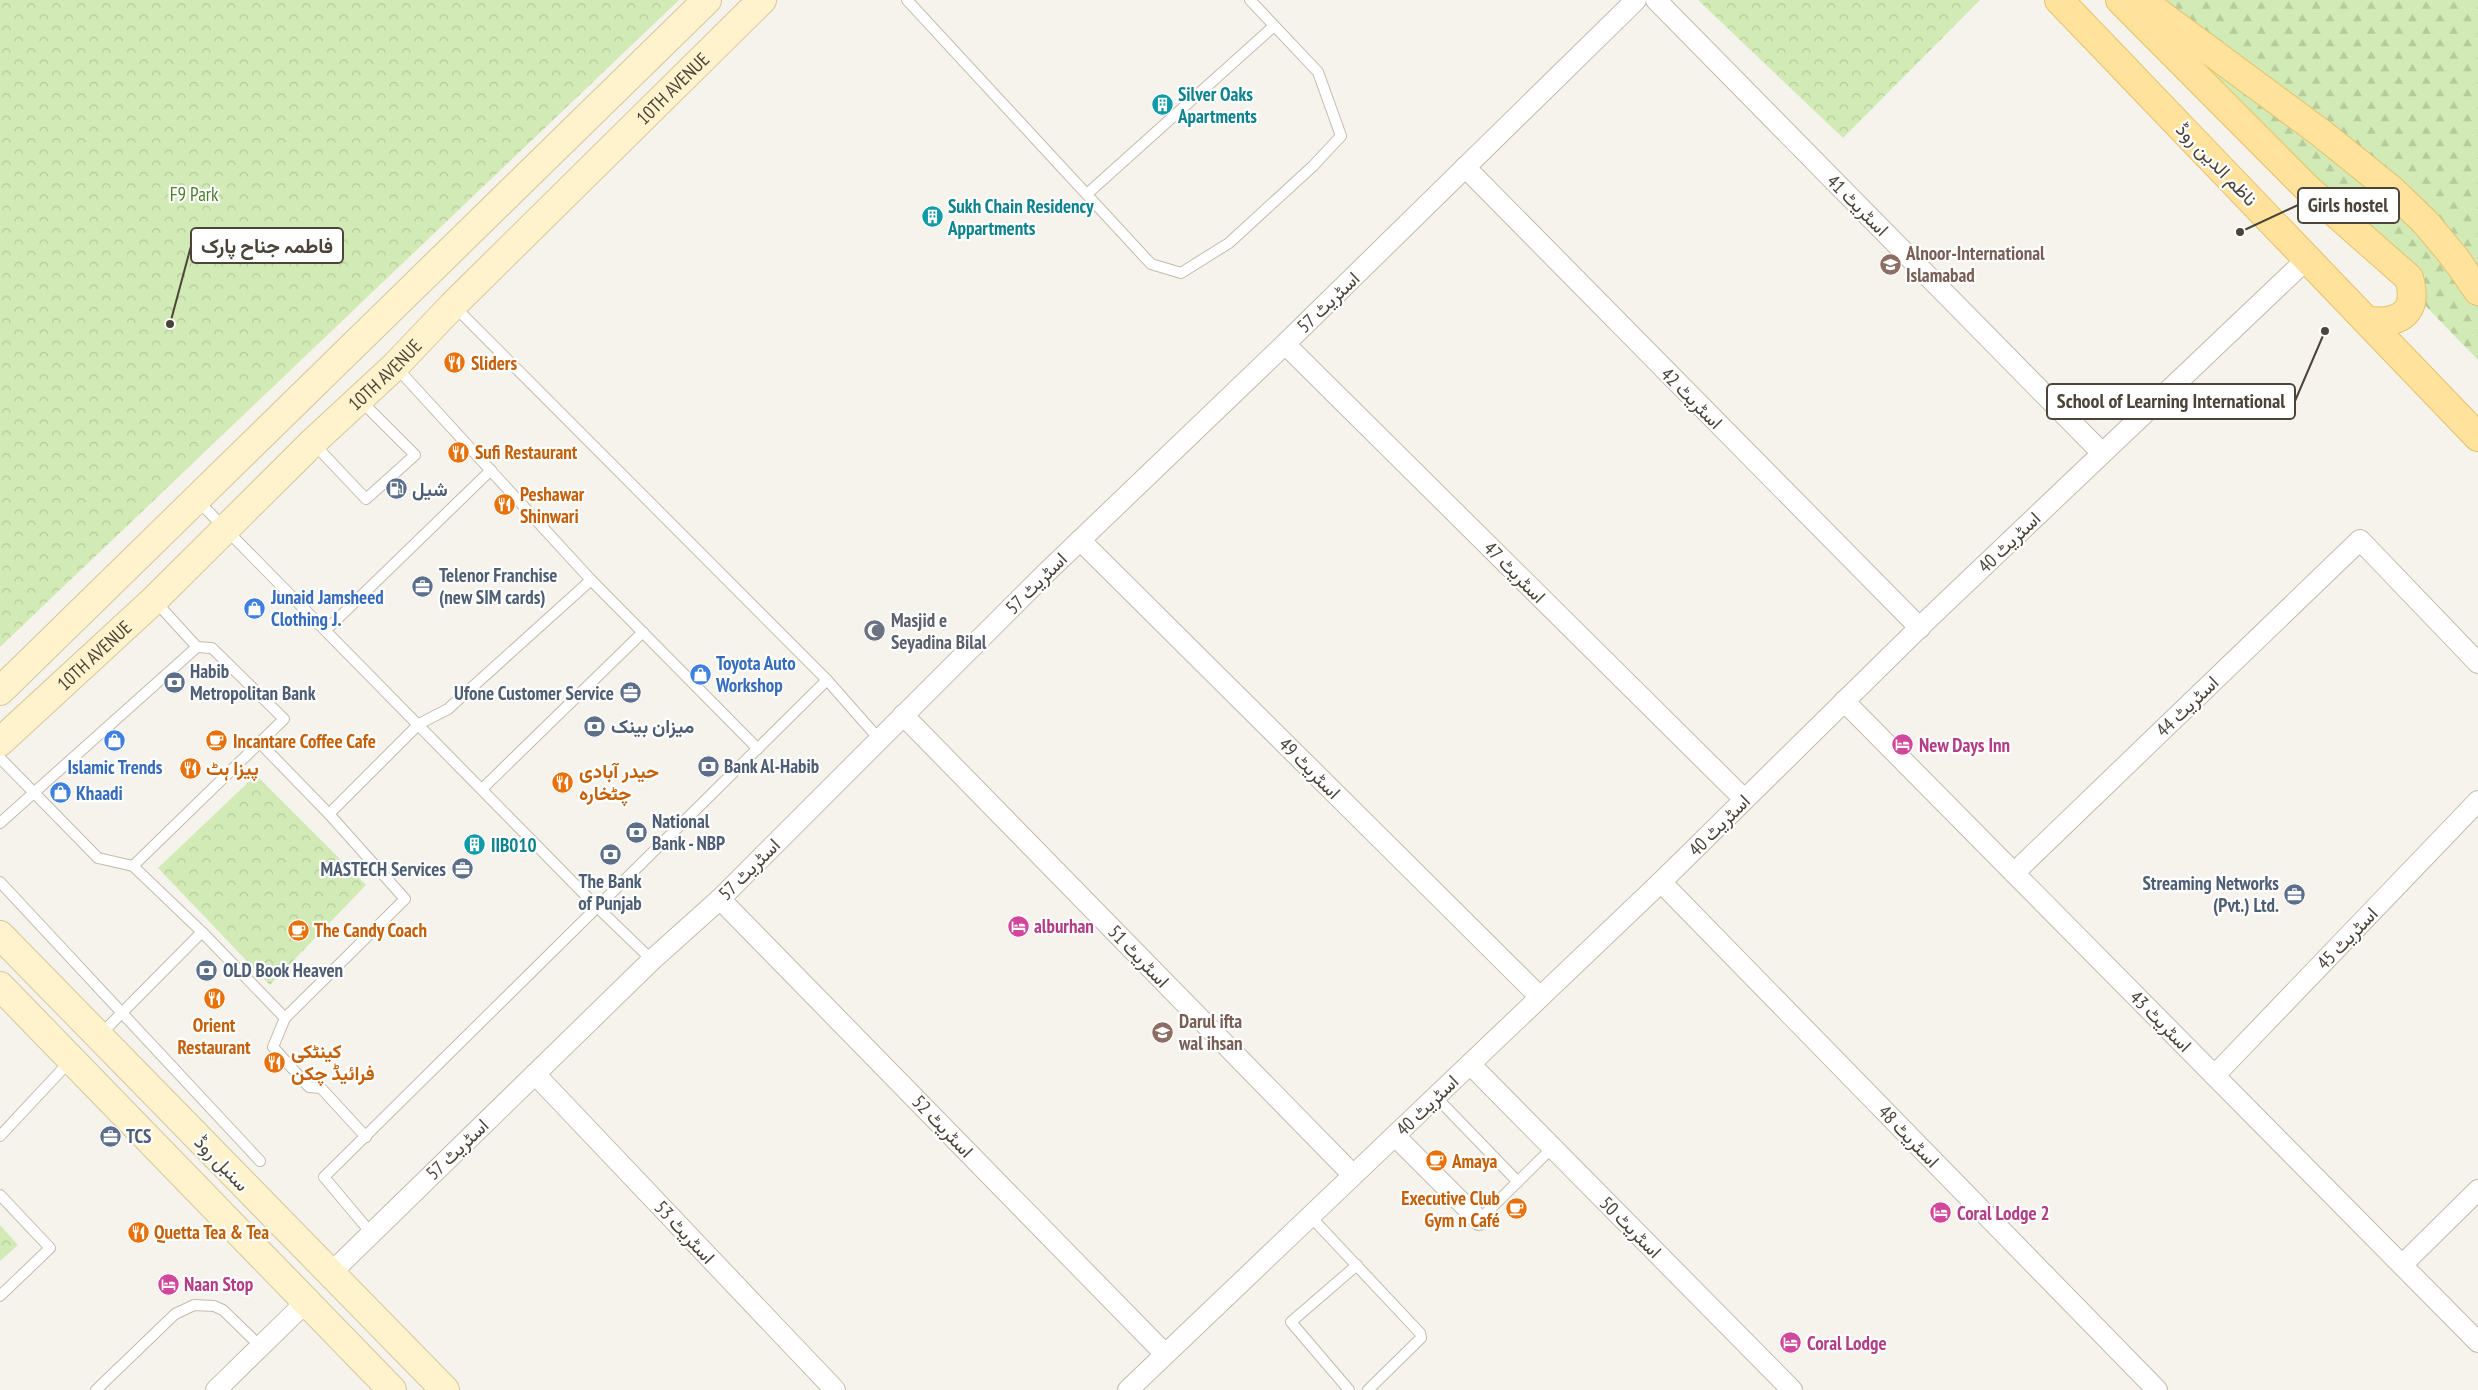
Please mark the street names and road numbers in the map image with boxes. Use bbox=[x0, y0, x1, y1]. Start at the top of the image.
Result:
street label: 10TH AVENUE bbox=[631, 47, 714, 130]
street label: ناظم الدین روڈ bbox=[2171, 117, 2263, 211]
street label: اسٹریٹ 41 bbox=[1822, 169, 1894, 241]
street label: اسٹریٹ 57 bbox=[1292, 266, 1364, 338]
street label: 10TH AVENUE bbox=[343, 334, 426, 415]
street label: اسٹریٹ 42 bbox=[1656, 362, 1728, 434]
street label: اسٹریٹ 40 bbox=[1973, 506, 2045, 578]
street label: اسٹریٹ 47 bbox=[1479, 536, 1551, 608]
street label: اسٹریٹ 57 bbox=[1000, 547, 1072, 619]
street label: 10TH AVENUE bbox=[52, 615, 136, 696]
street label: اسٹریٹ 44 bbox=[2151, 670, 2223, 742]
street label: اسٹریٹ 49 bbox=[1274, 732, 1346, 804]
street label: اسٹریٹ 40 bbox=[1683, 789, 1755, 861]
street label: اسٹریٹ 57 bbox=[713, 833, 785, 905]
street label: اسٹریٹ 45 bbox=[2311, 902, 2383, 974]
street label: اسٹریٹ 51 bbox=[1103, 920, 1175, 992]
street label: اسٹریٹ 43 bbox=[2125, 985, 2197, 1057]
street label: اسٹریٹ 40 bbox=[1391, 1069, 1463, 1141]
street label: اسٹریٹ 52 bbox=[907, 1090, 979, 1162]
street label: اسٹریٹ 48 bbox=[1873, 1100, 1945, 1172]
street label: اسٹریٹ 57 bbox=[421, 1113, 493, 1185]
street label: سنبل روڈ bbox=[190, 1130, 254, 1196]
street label: اسٹریٹ 50 bbox=[1595, 1191, 1667, 1263]
street label: اسٹریٹ 53 bbox=[650, 1195, 720, 1269]

